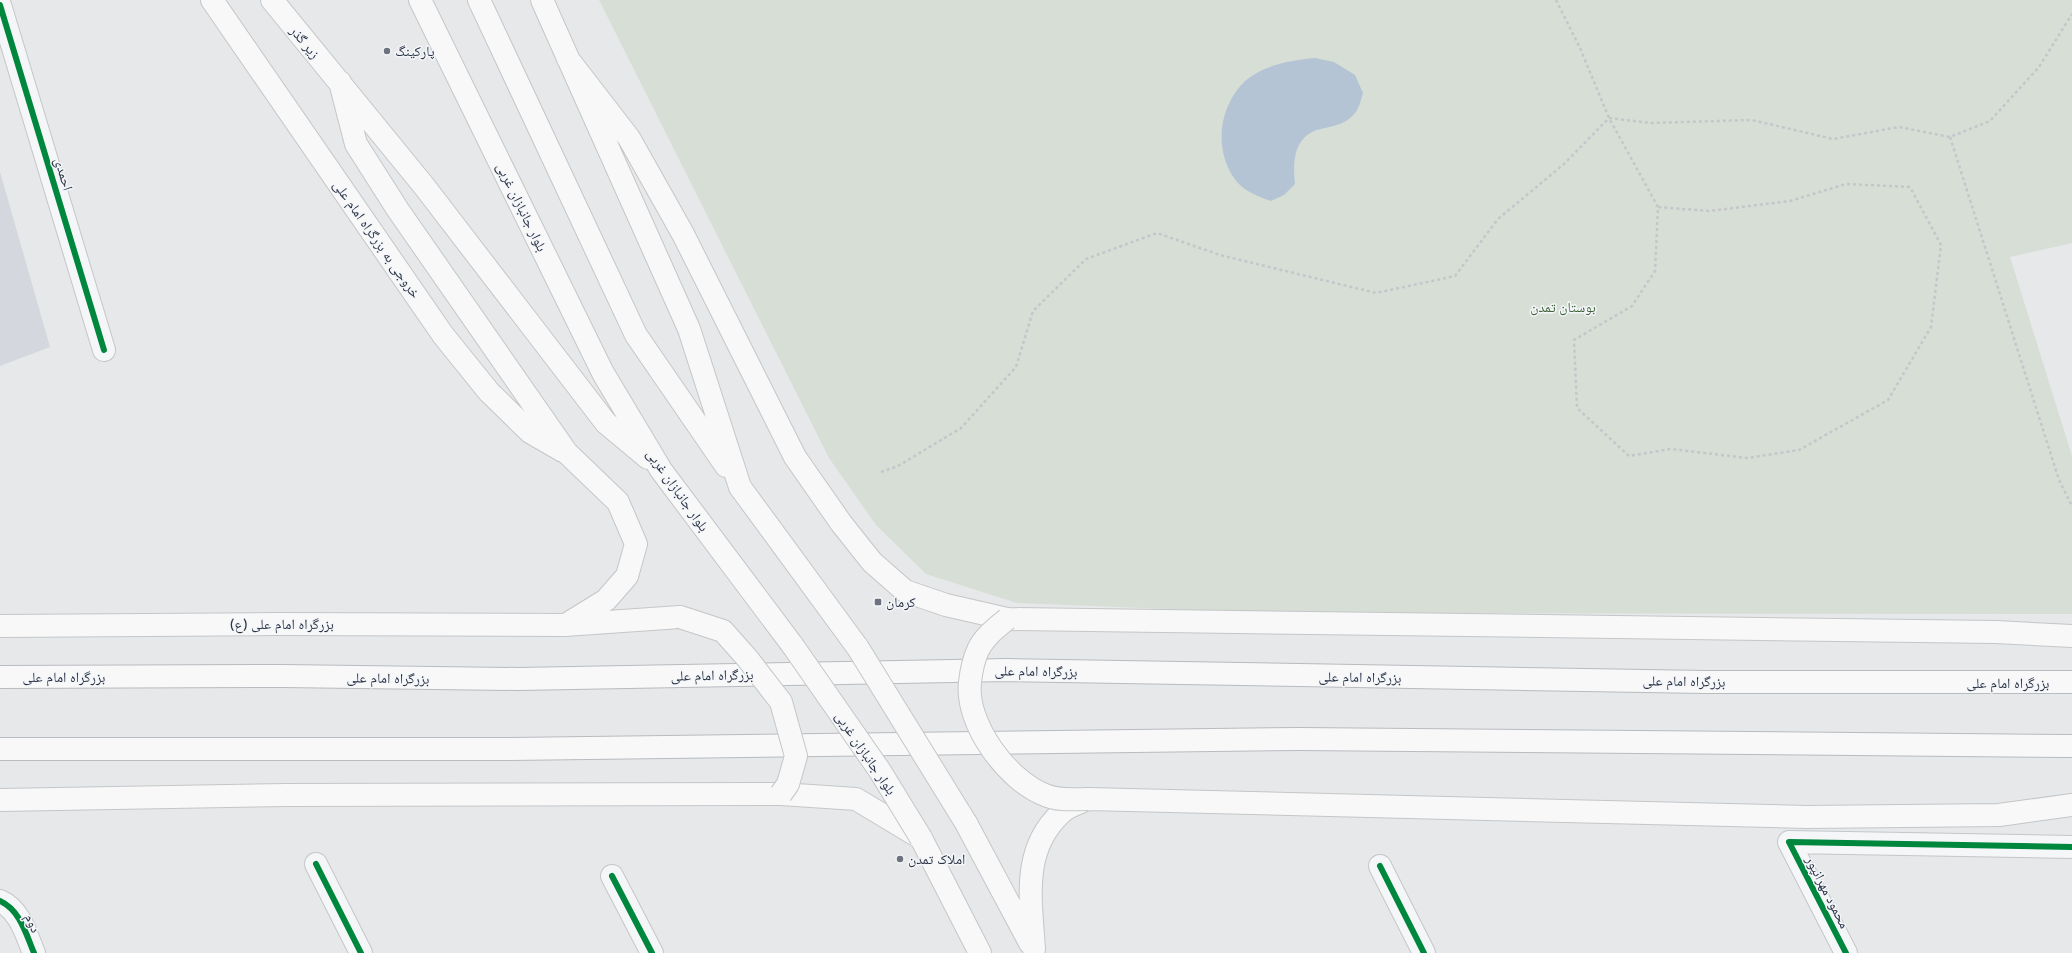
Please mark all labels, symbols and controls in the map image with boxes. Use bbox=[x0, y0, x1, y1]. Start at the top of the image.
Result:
street label: زیر گذر bbox=[285, 22, 323, 62]
place label: پارکینگ bbox=[395, 43, 435, 60]
marker: پارکینگ bbox=[382, 46, 392, 56]
street label: احمدی bbox=[51, 156, 77, 193]
street label: بلوار جانبازان غربی bbox=[493, 160, 550, 255]
street label: خروجی به بزرگراه امام علی bbox=[329, 177, 424, 302]
park label: بوستان تمدن bbox=[1530, 299, 1596, 316]
street label: بلوار جانبازان غربی bbox=[643, 446, 712, 535]
place label: کرمان bbox=[886, 594, 916, 611]
marker: کرمان bbox=[873, 597, 883, 607]
street label: بزرگراه امام علی (ع) bbox=[230, 616, 334, 634]
street label: بزرگراه امام علی bbox=[994, 662, 1078, 682]
street label: بزرگراه امام علی bbox=[670, 666, 754, 686]
street label: بزرگراه امام علی bbox=[1318, 668, 1402, 688]
street label: بزرگراه امام علی bbox=[23, 669, 106, 687]
street label: بزرگراه امام علی bbox=[346, 669, 430, 689]
street label: بزرگراه امام علی bbox=[1642, 672, 1726, 692]
street label: بزرگراه امام علی bbox=[1967, 675, 2050, 693]
street label: بلوار جانبازان غربی bbox=[831, 708, 900, 798]
place label: املاک تمدن bbox=[908, 851, 965, 868]
street label: محمود مهرانپور bbox=[1801, 852, 1853, 931]
marker: املاک تمدن bbox=[895, 854, 905, 864]
street label: دوم bbox=[20, 911, 44, 936]

